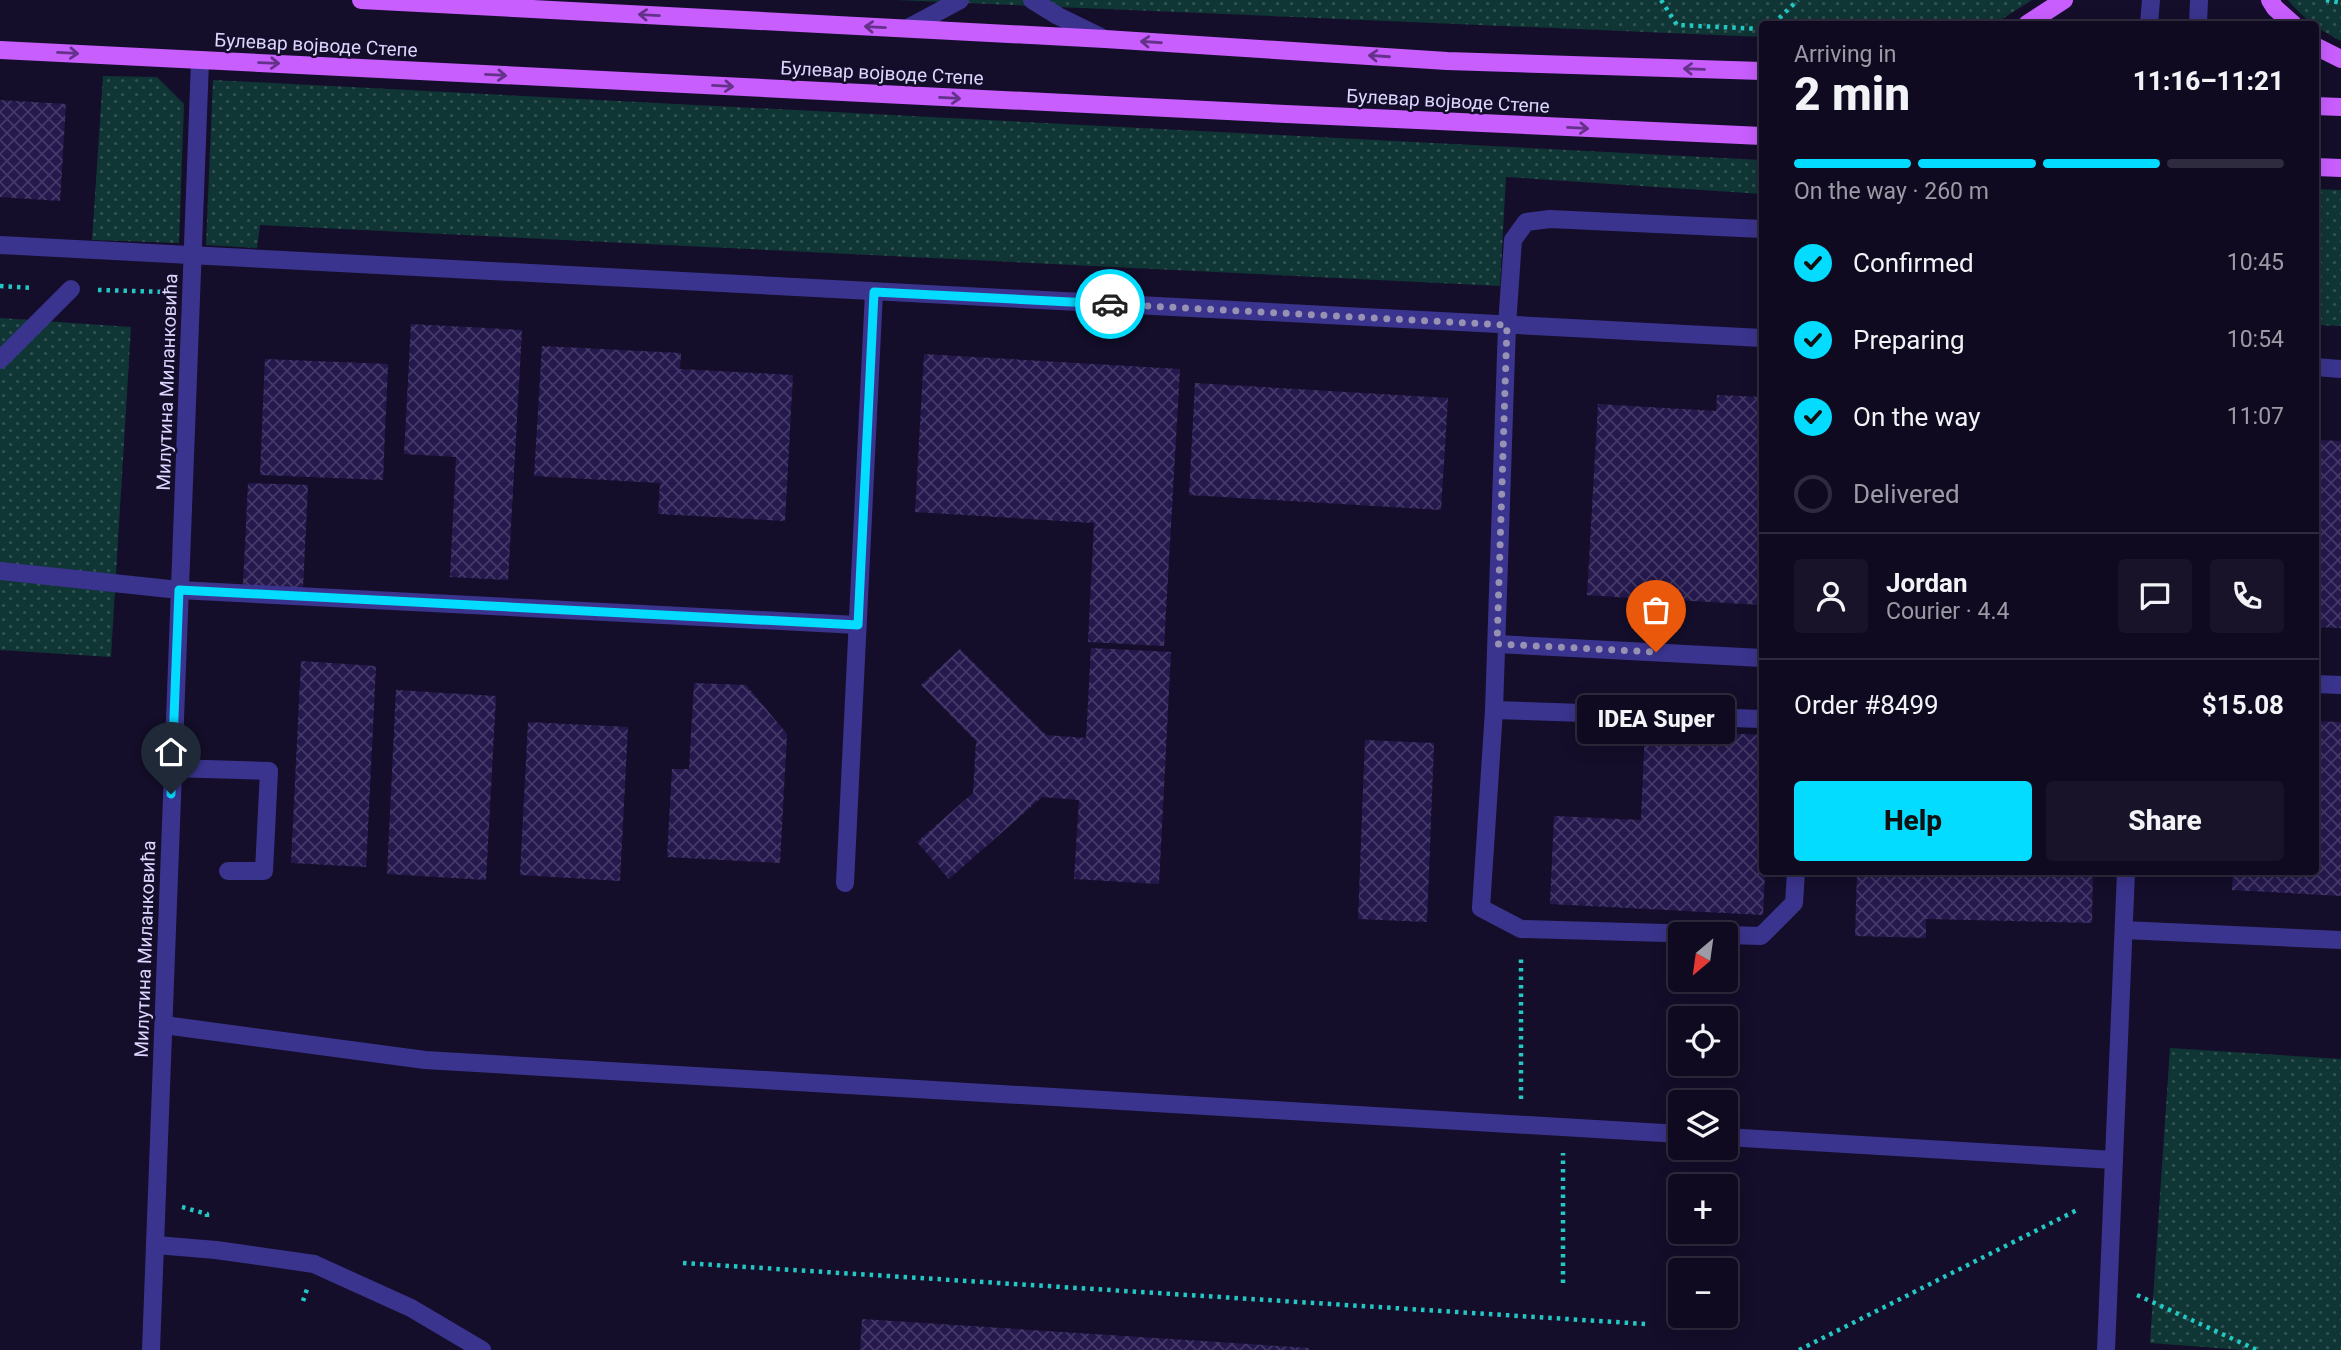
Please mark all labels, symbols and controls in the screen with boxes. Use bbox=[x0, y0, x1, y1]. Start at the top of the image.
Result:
one-way arrow bbox=[639, 8, 661, 21]
one-way arrow bbox=[864, 20, 887, 33]
street label: Булевар војводе Степе bbox=[214, 28, 418, 62]
one-way arrow bbox=[1141, 35, 1163, 48]
text: Arriving in bbox=[1794, 41, 1897, 68]
one-way arrow bbox=[56, 47, 79, 60]
one-way arrow bbox=[1367, 50, 1390, 63]
street label: Булевар војводе Степе bbox=[780, 56, 984, 90]
one-way arrow bbox=[257, 57, 280, 70]
one-way arrow bbox=[1683, 62, 1706, 75]
text: 11:16–11:21 bbox=[2133, 66, 2284, 96]
text: 2 min bbox=[1794, 67, 1910, 121]
one-way arrow bbox=[484, 68, 507, 81]
one-way arrow bbox=[711, 80, 734, 93]
street label: Булевар војводе Степе bbox=[1346, 84, 1550, 118]
one-way arrow bbox=[938, 91, 961, 104]
one-way arrow bbox=[1567, 122, 1590, 135]
text: On the way · 260 m bbox=[1794, 178, 1989, 205]
icon: check bbox=[1794, 244, 1832, 282]
text: Confirmed bbox=[1853, 248, 1974, 278]
text: 10:45 bbox=[2227, 249, 2284, 276]
courier bbox=[1075, 269, 1145, 339]
street label: Милутина Миланковића bbox=[152, 273, 182, 491]
icon: car bbox=[1091, 285, 1129, 323]
icon: check bbox=[1794, 321, 1832, 359]
text: Preparing bbox=[1853, 325, 1965, 355]
text: 10:54 bbox=[2227, 326, 2284, 353]
icon: check bbox=[1794, 398, 1832, 436]
text: On the way bbox=[1853, 402, 1981, 432]
text: 11:07 bbox=[2227, 403, 2284, 430]
text: Delivered bbox=[1853, 479, 1960, 509]
button: person bbox=[1794, 559, 1868, 633]
button: chat bbox=[2118, 559, 2192, 633]
button: phone bbox=[2210, 559, 2284, 633]
text: Jordan bbox=[1886, 568, 1968, 598]
pin bbox=[1626, 580, 1686, 652]
icon: bag bbox=[1637, 591, 1675, 629]
text: Courier · 4.4 bbox=[1886, 598, 2009, 625]
text: Order #8499 bbox=[1794, 690, 1939, 720]
text: $15.08 bbox=[2202, 690, 2284, 720]
callout: IDEA Super bbox=[1577, 694, 1735, 743]
text: IDEA Super bbox=[1597, 706, 1715, 733]
pin bbox=[141, 722, 201, 794]
icon: home bbox=[152, 733, 190, 771]
button: Help bbox=[1794, 781, 2032, 861]
button: Share bbox=[2046, 781, 2284, 861]
street label: Милутина Миланковића bbox=[130, 840, 160, 1058]
north arrow bbox=[1668, 922, 1738, 992]
map controls bbox=[1668, 922, 1738, 1328]
button: locate bbox=[1668, 1006, 1738, 1076]
button: layers bbox=[1668, 1090, 1738, 1160]
button: + bbox=[1668, 1174, 1738, 1244]
button: − bbox=[1668, 1258, 1738, 1328]

